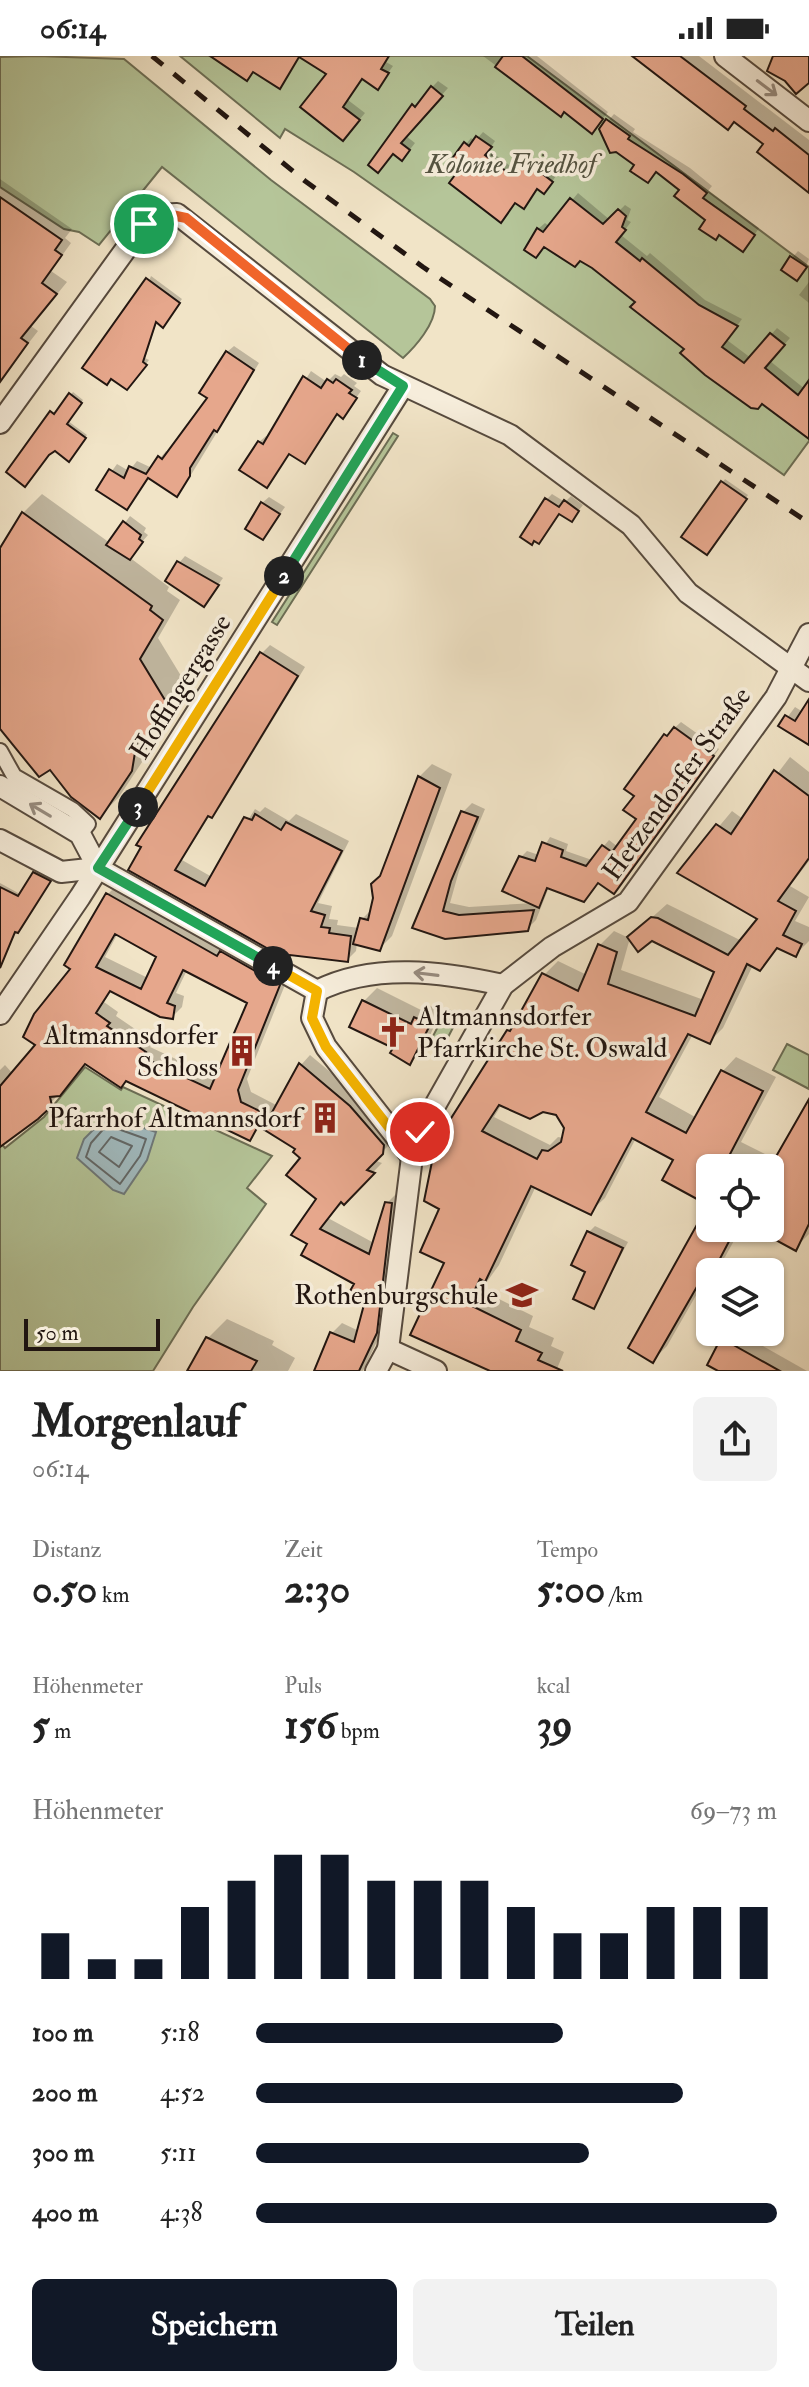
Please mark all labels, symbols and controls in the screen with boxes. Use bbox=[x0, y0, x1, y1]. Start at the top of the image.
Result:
text: 06:14 bbox=[40, 10, 105, 47]
one-way arrow bbox=[756, 80, 777, 97]
park label: Kolonie Friedhof bbox=[424, 147, 603, 182]
pin bbox=[110, 190, 178, 258]
icon: arrive bbox=[122, 202, 166, 246]
pin: 1 bbox=[342, 340, 382, 380]
text: 1 bbox=[358, 346, 366, 374]
pin: 2 bbox=[264, 556, 304, 596]
text: 2 bbox=[278, 562, 290, 590]
street label: Hoffingergasse bbox=[122, 607, 240, 766]
street label: Hetzendorfer Straße bbox=[595, 680, 759, 888]
pin: 3 bbox=[118, 787, 158, 827]
text: 3 bbox=[134, 793, 142, 821]
one-way arrow bbox=[29, 802, 52, 818]
pin: 4 bbox=[253, 946, 293, 986]
text: 4 bbox=[267, 952, 279, 980]
one-way arrow bbox=[414, 966, 439, 981]
place label: Altmannsdorfer Pfarrkirche St. Oswald bbox=[416, 999, 667, 1066]
church icon: Altmannsdorfer Pfarrkirche St. Oswald bbox=[376, 1015, 410, 1049]
place label: Altmannsdorfer Schloss bbox=[43, 1018, 219, 1085]
building icon: Altmannsdorfer Schloss bbox=[225, 1034, 259, 1068]
pin bbox=[386, 1098, 454, 1166]
place label: Pfarrhof Altmannsdorf bbox=[48, 1101, 305, 1136]
building icon: Pfarrhof Altmannsdorf bbox=[308, 1101, 342, 1135]
icon: check bbox=[398, 1110, 442, 1154]
map controls bbox=[696, 1154, 784, 1346]
button: locate bbox=[696, 1154, 784, 1242]
button: layers bbox=[696, 1258, 784, 1346]
place label: Rothenburgschule bbox=[294, 1278, 498, 1313]
school or university icon: Rothenburgschule bbox=[505, 1278, 539, 1312]
scale bar bbox=[24, 1315, 160, 1351]
text: 50 m bbox=[36, 1319, 78, 1347]
text: Morgenlauf bbox=[32, 1395, 240, 1450]
button: share bbox=[693, 1397, 777, 1481]
text: 06:14 bbox=[32, 1453, 88, 1485]
text: Distanz bbox=[32, 1536, 101, 1564]
text: Zeit bbox=[284, 1536, 323, 1564]
text: Tempo bbox=[537, 1536, 598, 1564]
text: 0.50 bbox=[32, 1564, 97, 1615]
text: 2:30 bbox=[284, 1564, 350, 1615]
text: 5:00 bbox=[537, 1564, 605, 1615]
text: km bbox=[97, 1581, 130, 1609]
text: /km bbox=[605, 1581, 643, 1609]
text: Höhenmeter bbox=[32, 1672, 143, 1700]
text: Puls bbox=[284, 1672, 322, 1700]
text: kcal bbox=[537, 1672, 570, 1700]
text: 5 bbox=[32, 1700, 50, 1751]
text: 156 bbox=[284, 1700, 336, 1751]
text: 39 bbox=[537, 1700, 573, 1751]
text: m bbox=[50, 1717, 71, 1745]
text: bpm bbox=[336, 1717, 380, 1745]
text: Höhenmeter bbox=[32, 1795, 163, 1827]
text: 69–73 m bbox=[690, 1795, 777, 1827]
text: 100 m bbox=[32, 2017, 93, 2049]
text: 5:18 bbox=[160, 2017, 199, 2049]
text: 200 m bbox=[32, 2077, 97, 2109]
text: 4:52 bbox=[160, 2077, 205, 2109]
text: 300 m bbox=[32, 2137, 94, 2169]
text: 5:11 bbox=[160, 2137, 196, 2169]
text: 400 m bbox=[32, 2197, 98, 2229]
text: 4:38 bbox=[160, 2197, 203, 2229]
button: Speichern bbox=[32, 2279, 397, 2371]
button: Teilen bbox=[413, 2279, 777, 2371]

